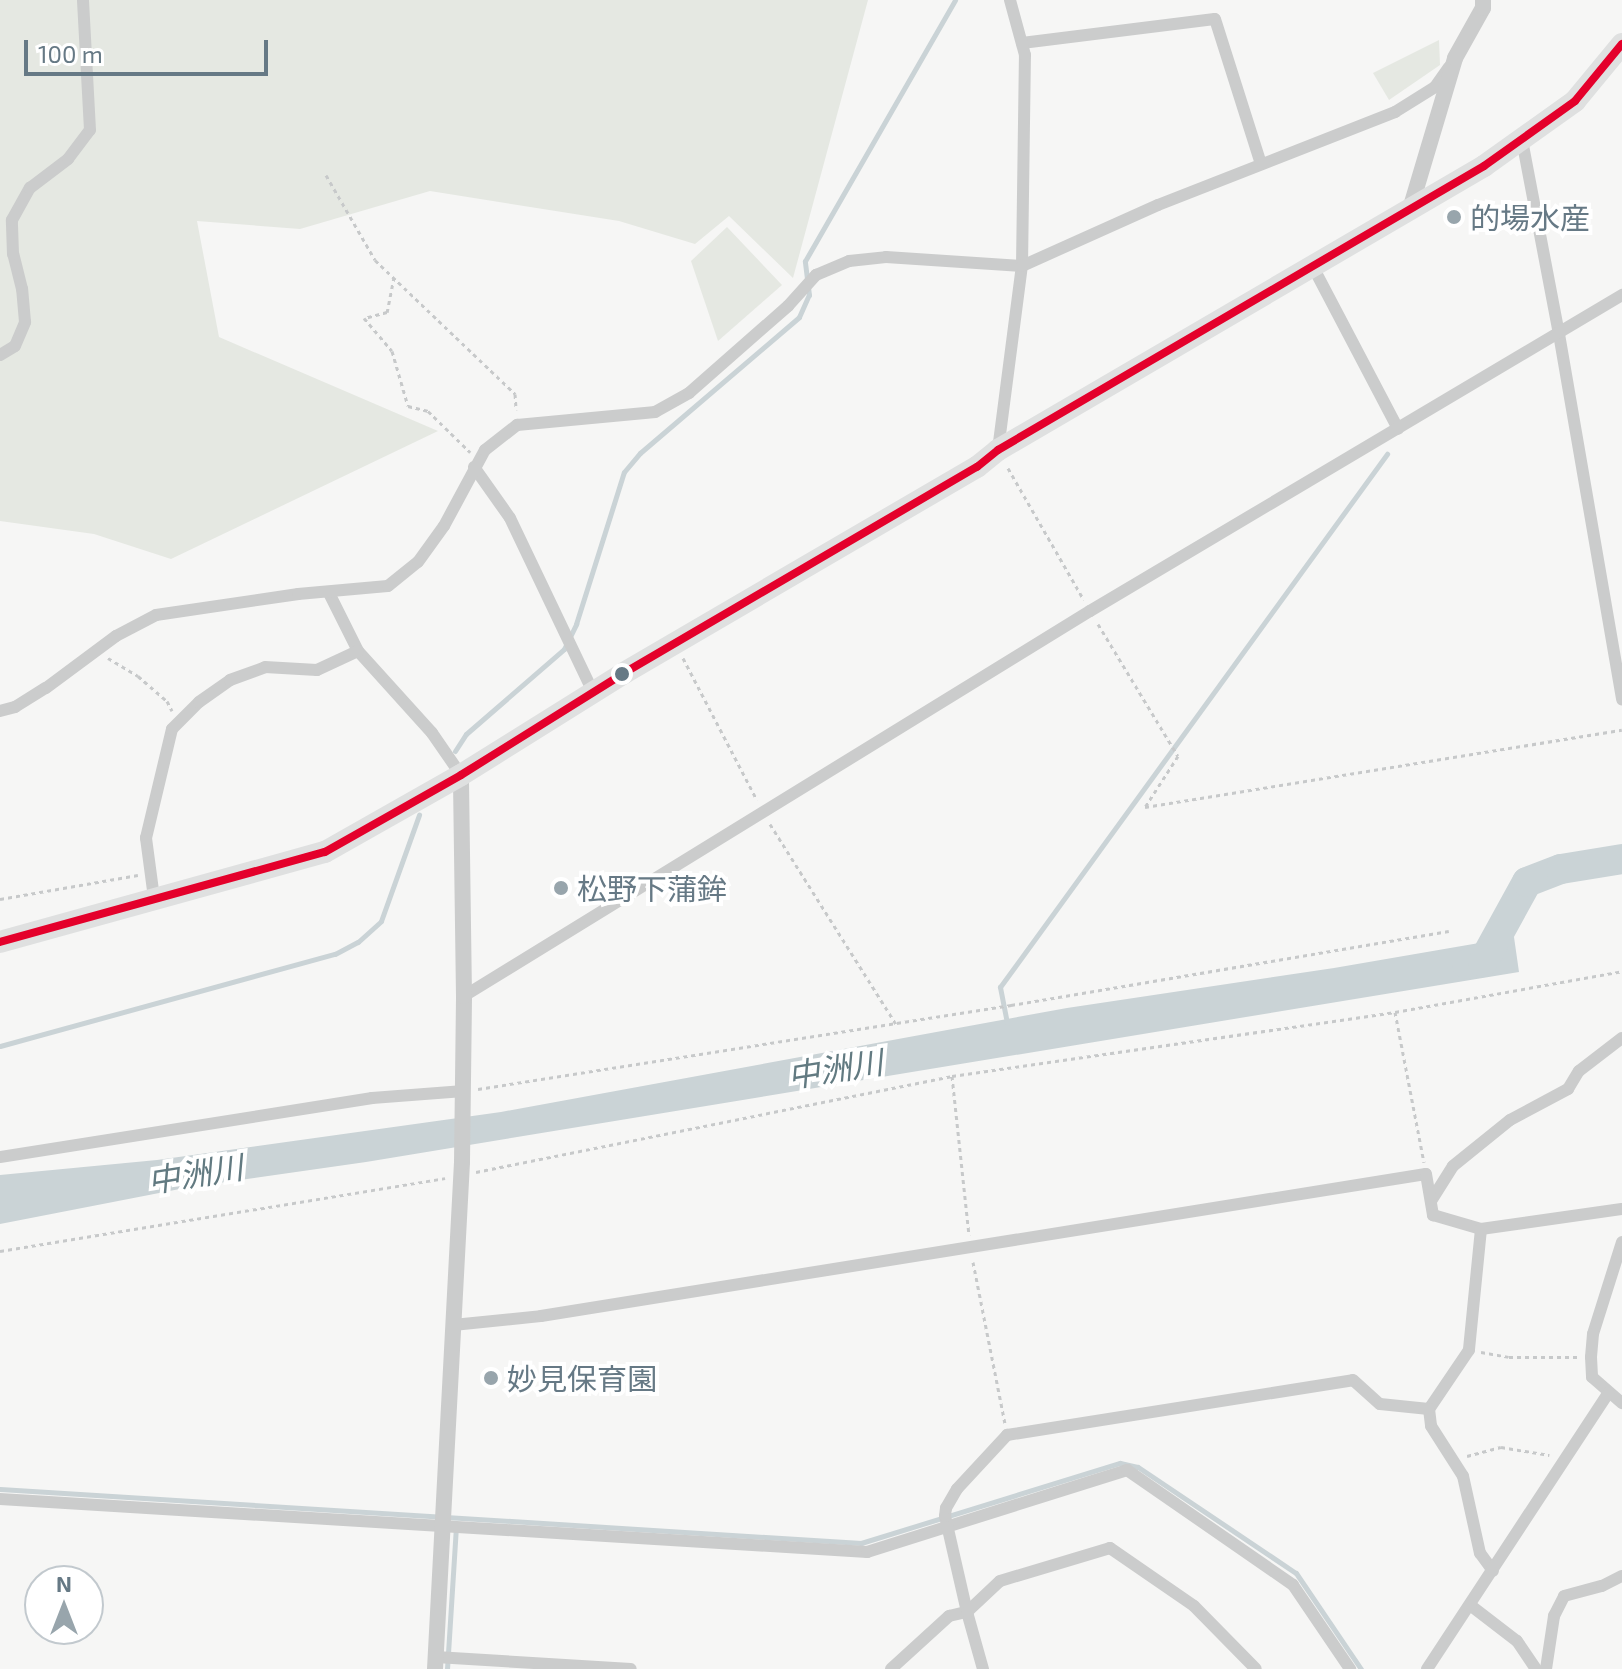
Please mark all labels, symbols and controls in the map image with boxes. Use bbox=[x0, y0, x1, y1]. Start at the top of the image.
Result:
scale bar bbox=[28, 24, 272, 74]
text: 100 m bbox=[38, 39, 103, 68]
place label: 的場水産 bbox=[1470, 199, 1590, 235]
marker: 的場水産 bbox=[1445, 208, 1463, 226]
unlabelled marker bbox=[614, 666, 630, 682]
place label: 松野下蒲鉾 bbox=[577, 870, 727, 906]
marker: 松野下蒲鉾 bbox=[552, 879, 570, 897]
water label: 中洲川 bbox=[785, 1042, 885, 1094]
water label: 中洲川 bbox=[145, 1147, 245, 1199]
place label: 妙見保育園 bbox=[507, 1360, 657, 1396]
marker: 妙見保育園 bbox=[482, 1369, 500, 1387]
north arrow bbox=[24, 1565, 104, 1645]
text: N bbox=[56, 1570, 72, 1596]

